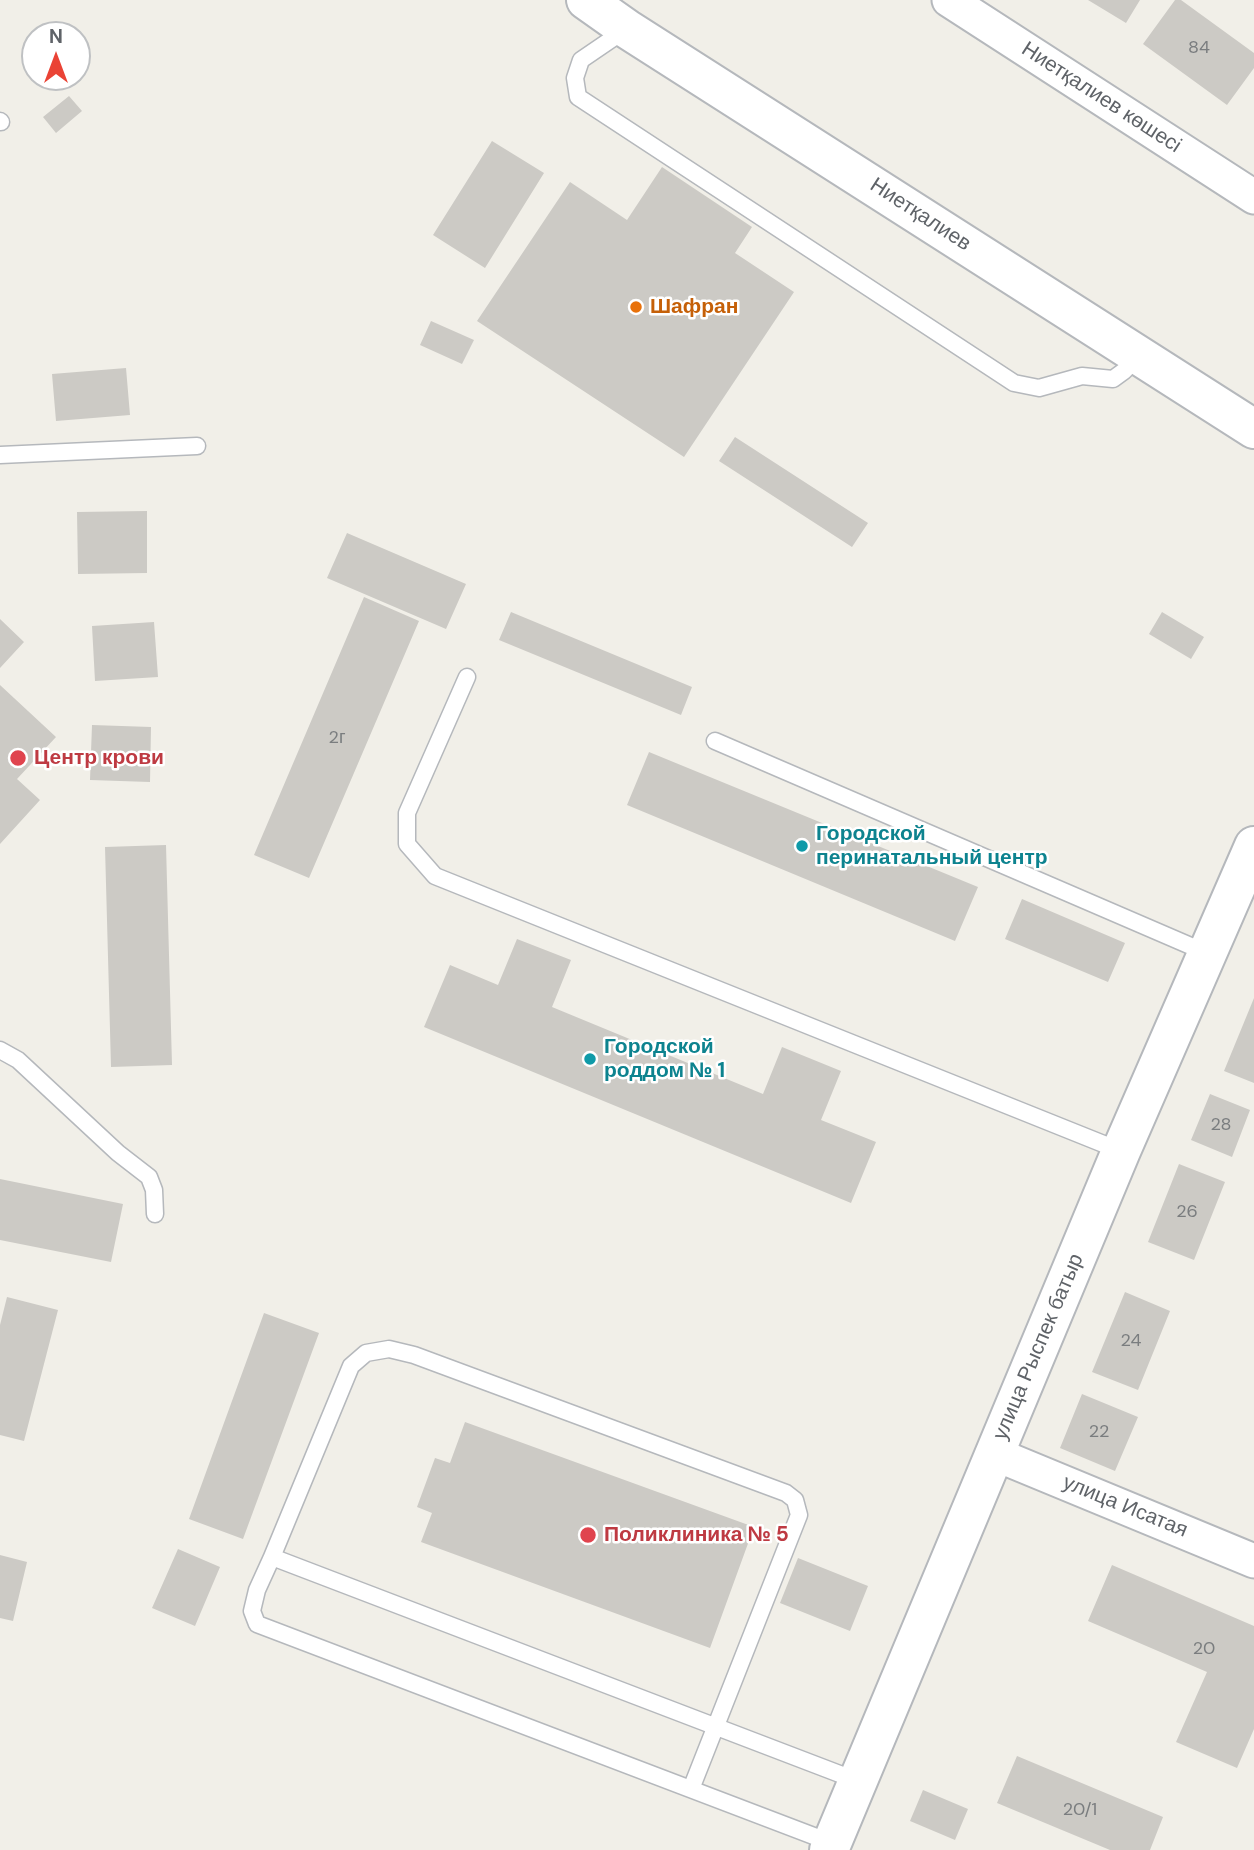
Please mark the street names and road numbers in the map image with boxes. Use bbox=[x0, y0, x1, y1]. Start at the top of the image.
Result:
street label: Ниетқалиев көшесі bbox=[1016, 37, 1186, 159]
street label: Ниетқалиев bbox=[865, 173, 975, 257]
street label: улица Рыспек батыр bbox=[988, 1250, 1090, 1444]
street label: улица Исатая bbox=[1059, 1470, 1191, 1544]

